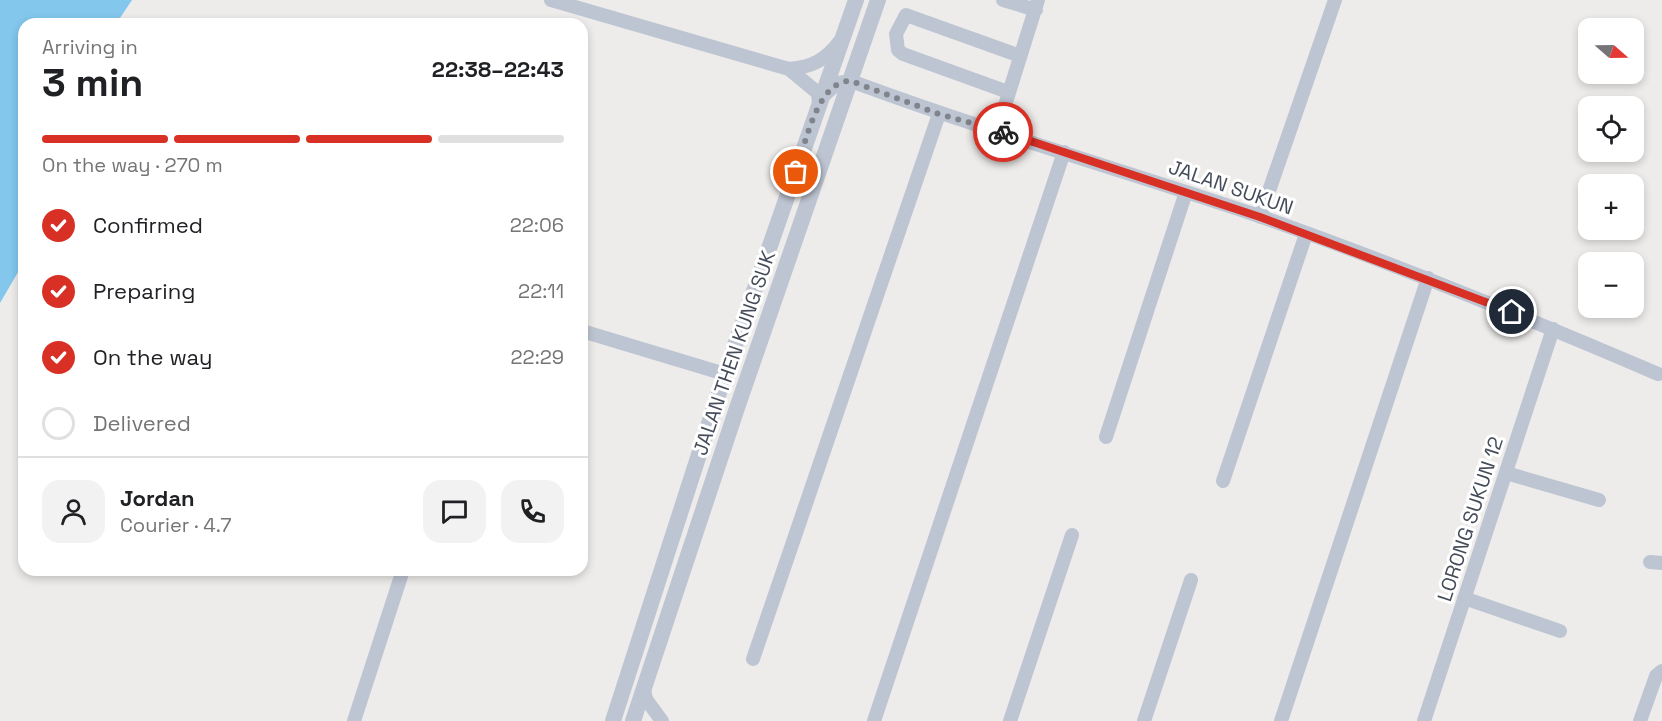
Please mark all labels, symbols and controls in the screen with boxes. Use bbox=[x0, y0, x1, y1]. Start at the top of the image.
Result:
north arrow bbox=[1578, 18, 1644, 84]
map controls bbox=[1578, 18, 1644, 318]
text: Arriving in bbox=[42, 34, 138, 60]
text: 22:38–22:43 bbox=[432, 55, 564, 83]
text: 3 min bbox=[42, 58, 143, 107]
button: locate bbox=[1578, 96, 1644, 162]
courier bbox=[973, 102, 1033, 162]
icon: bike bbox=[987, 116, 1020, 149]
pin bbox=[770, 146, 821, 197]
text: On the way · 270 m bbox=[42, 152, 223, 178]
street label: JALAN SUKUN bbox=[1165, 154, 1297, 220]
icon: bag bbox=[779, 155, 812, 188]
button: + bbox=[1578, 174, 1644, 240]
icon: check bbox=[42, 209, 75, 242]
text: Confirmed bbox=[93, 211, 203, 239]
text: 22:06 bbox=[510, 212, 564, 238]
street label: JALAN THEN KUNG SUK bbox=[687, 247, 781, 459]
button: − bbox=[1578, 252, 1644, 318]
icon: check bbox=[42, 275, 75, 308]
text: Preparing bbox=[93, 277, 195, 305]
text: 22:11 bbox=[518, 278, 564, 304]
pin bbox=[1486, 286, 1537, 337]
icon: home bbox=[1495, 295, 1528, 328]
icon: check bbox=[42, 341, 75, 374]
text: On the way bbox=[93, 343, 212, 371]
text: 22:29 bbox=[511, 344, 564, 370]
text: Delivered bbox=[93, 409, 191, 437]
street label: LORONG SUKUN 12 bbox=[1431, 433, 1509, 605]
button: person bbox=[42, 480, 105, 543]
button: chat bbox=[423, 480, 486, 543]
button: phone bbox=[501, 480, 564, 543]
text: Jordan bbox=[120, 484, 195, 512]
text: Courier · 4.7 bbox=[120, 512, 231, 538]

